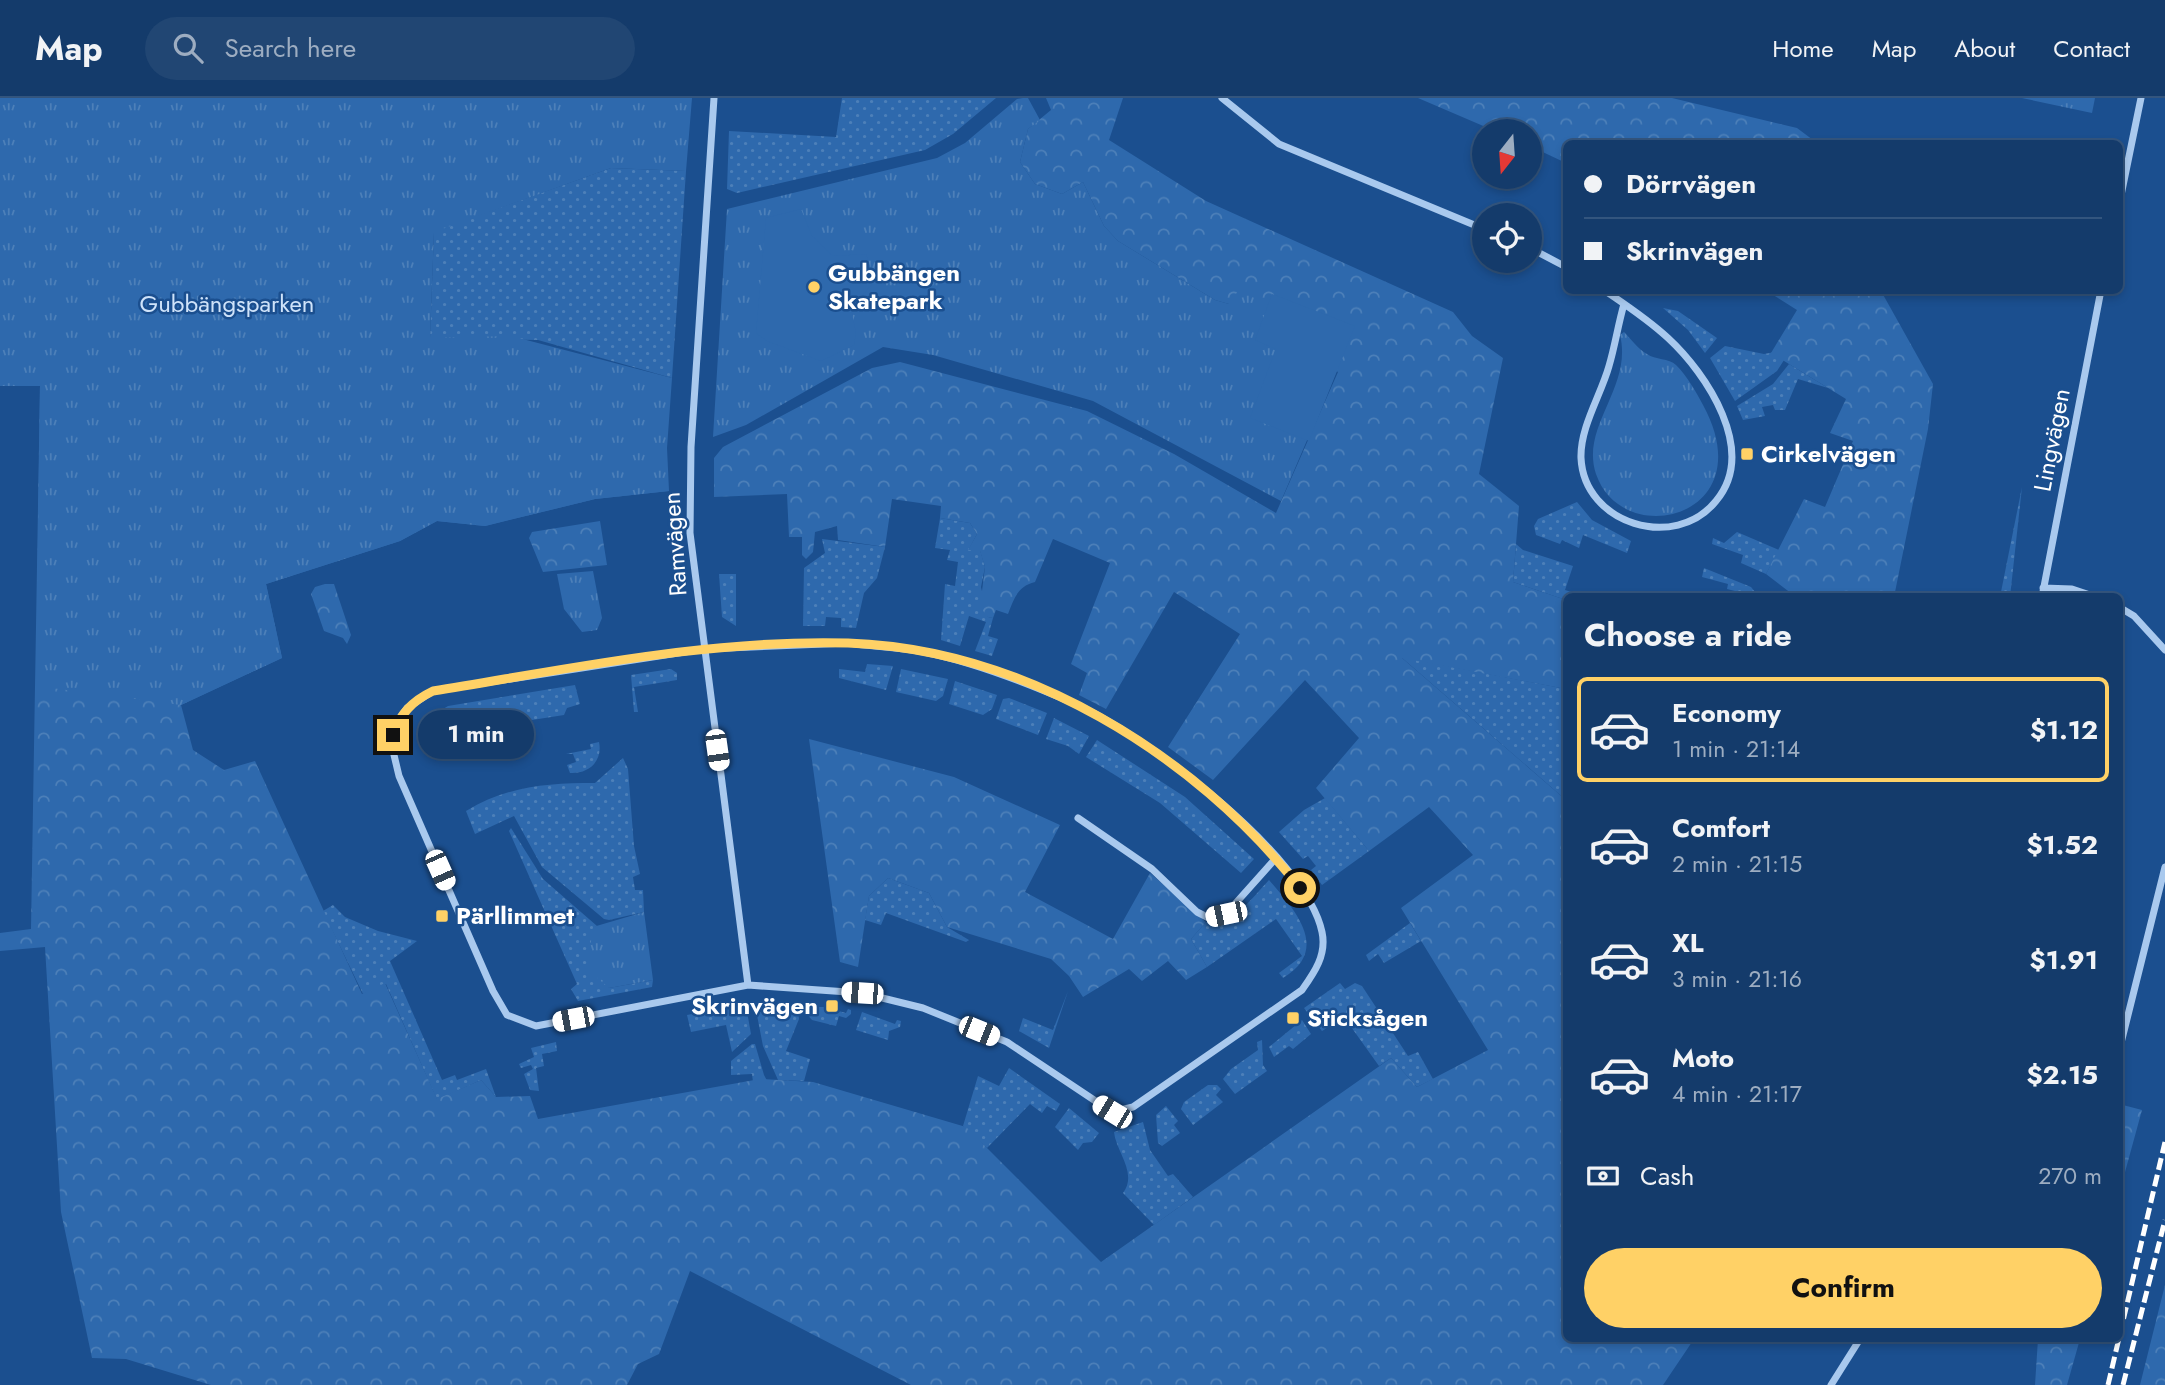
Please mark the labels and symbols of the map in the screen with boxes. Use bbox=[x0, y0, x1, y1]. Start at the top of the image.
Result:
north arrow bbox=[1472, 119, 1542, 189]
place label: Gubbängen Skatepark bbox=[828, 255, 960, 318]
marker: Gubbängen Skatepark bbox=[806, 279, 822, 295]
park label: Gubbängsparken bbox=[140, 286, 314, 321]
street label: Lingvägen bbox=[2024, 385, 2079, 494]
place label: Cirkelvägen bbox=[1761, 436, 1896, 471]
marker: Cirkelvägen bbox=[1739, 446, 1755, 462]
street label: Ramvägen bbox=[653, 491, 696, 597]
callout: 1 min bbox=[418, 710, 533, 760]
route end bbox=[377, 719, 409, 751]
car bbox=[704, 728, 731, 772]
car bbox=[422, 847, 459, 893]
route start bbox=[1284, 872, 1316, 904]
place label: Pärllimmet bbox=[456, 898, 575, 933]
car bbox=[1204, 899, 1249, 929]
marker: Pärllimmet bbox=[434, 908, 450, 924]
car bbox=[841, 981, 884, 1005]
place label: Skrinvägen bbox=[691, 988, 818, 1023]
marker: Skrinvägen bbox=[824, 998, 840, 1014]
place label: Sticksågen bbox=[1307, 1000, 1428, 1035]
car bbox=[551, 1005, 596, 1033]
marker: Sticksågen bbox=[1285, 1010, 1301, 1026]
car bbox=[956, 1013, 1003, 1049]
car bbox=[1089, 1092, 1136, 1132]

